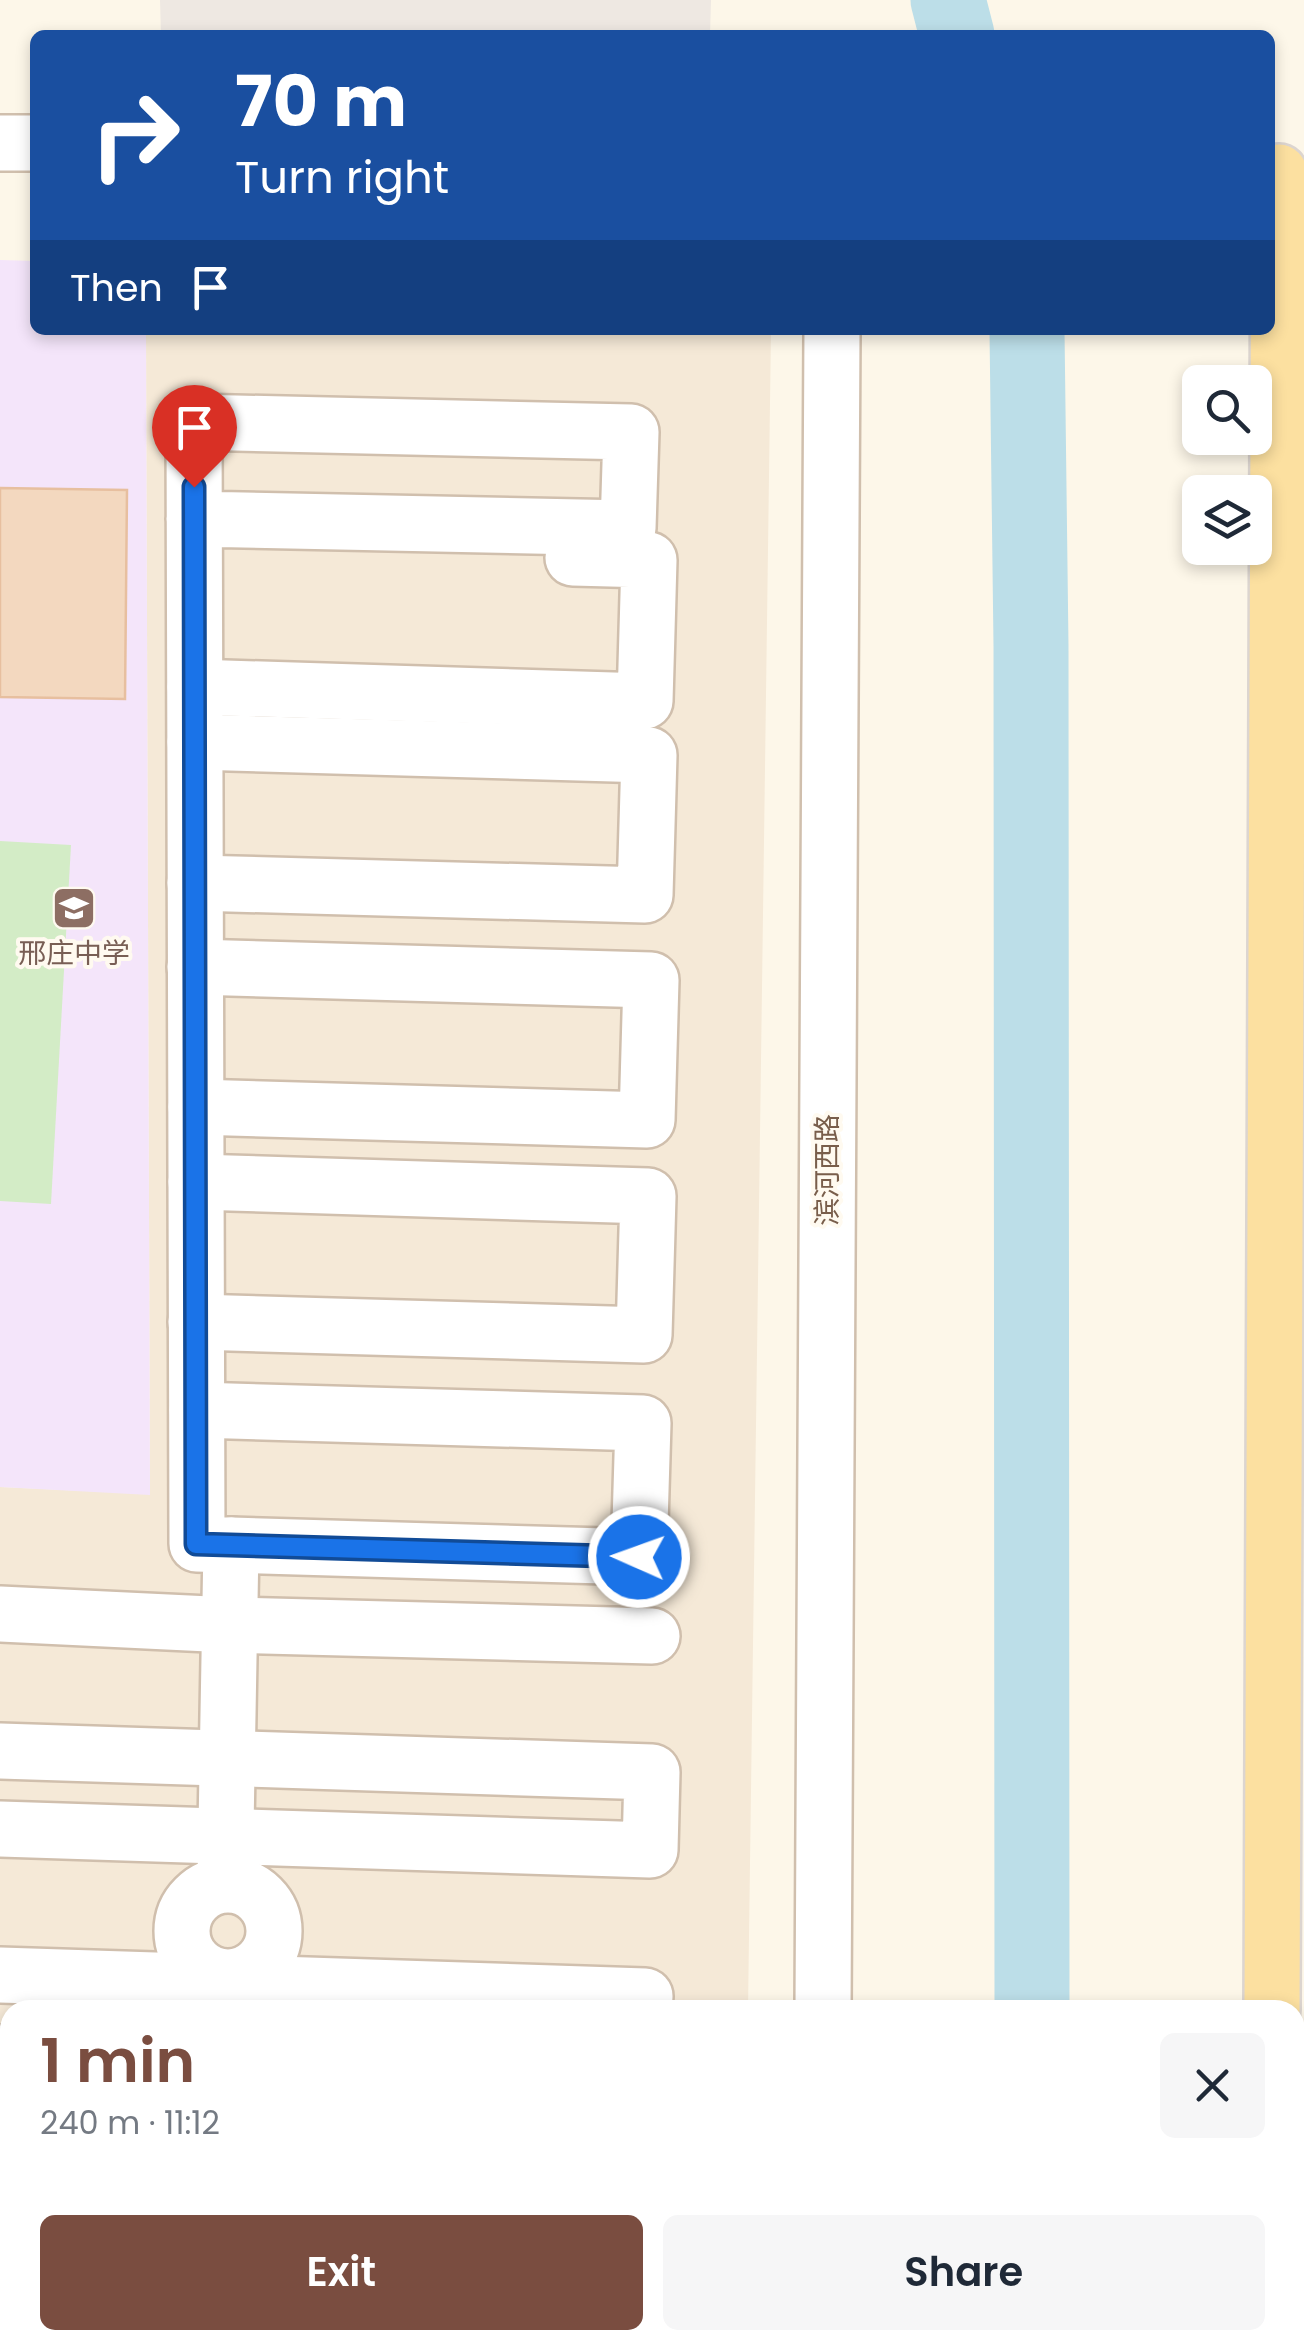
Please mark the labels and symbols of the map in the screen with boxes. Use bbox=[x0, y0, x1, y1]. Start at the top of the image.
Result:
pin bbox=[152, 385, 237, 488]
school or university icon: 邢庄中学 bbox=[51, 885, 97, 931]
place label: 邢庄中学 bbox=[18, 934, 130, 973]
street label: 滨河西路 bbox=[808, 1114, 847, 1226]
position arrow bbox=[587, 1505, 691, 1609]

